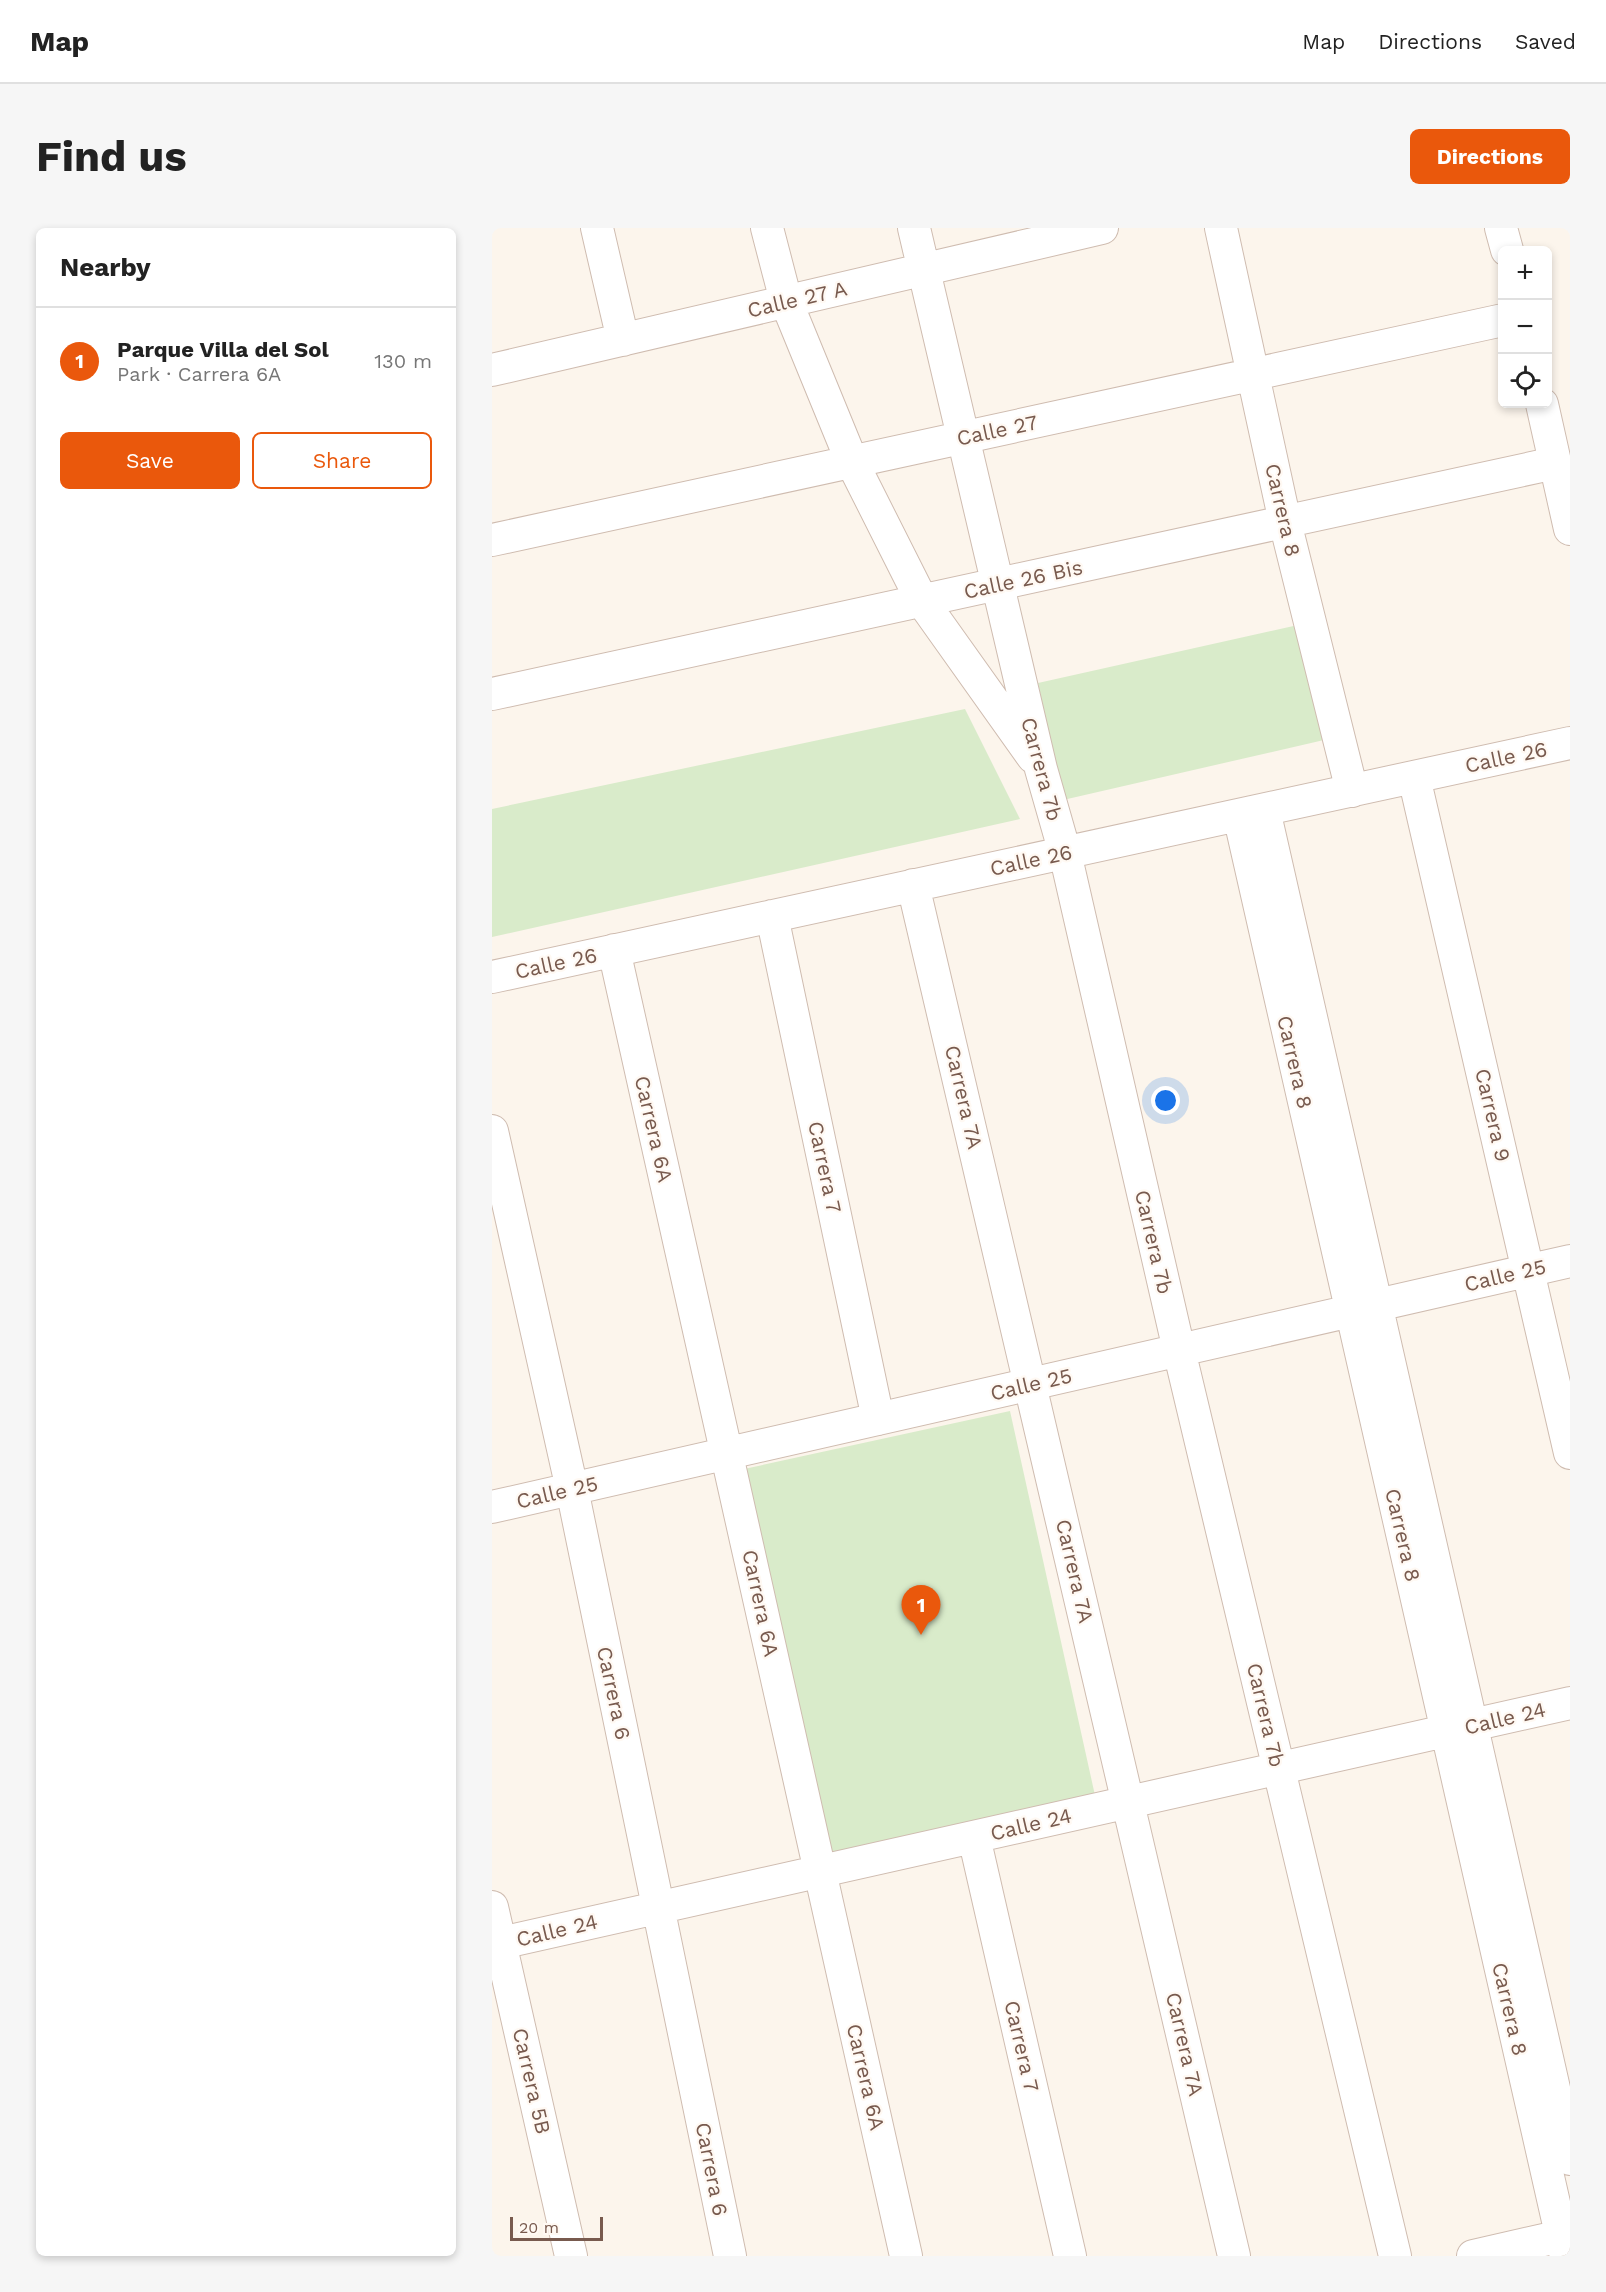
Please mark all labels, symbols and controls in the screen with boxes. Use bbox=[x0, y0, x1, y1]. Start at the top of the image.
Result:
text: Map bbox=[30, 25, 89, 58]
text: Map bbox=[1302, 29, 1345, 54]
text: Directions bbox=[1378, 29, 1482, 54]
text: Saved bbox=[1515, 29, 1576, 54]
button: Directions bbox=[1410, 129, 1570, 184]
text: Find us bbox=[36, 132, 187, 181]
map controls bbox=[1498, 246, 1552, 408]
button: + bbox=[1498, 246, 1552, 300]
text: Nearby bbox=[60, 252, 151, 282]
street label: Calle 27 A bbox=[745, 275, 849, 323]
button: − bbox=[1498, 300, 1552, 354]
text: Parque Villa del Sol bbox=[117, 337, 329, 362]
text: 1 bbox=[75, 349, 84, 373]
text: 130 m bbox=[374, 349, 432, 373]
button: locate bbox=[1498, 354, 1552, 408]
text: Park · Carrera 6A bbox=[117, 362, 281, 386]
street label: Calle 27 bbox=[954, 409, 1040, 451]
button: Save bbox=[60, 432, 240, 489]
button: Share bbox=[252, 432, 432, 489]
street label: Carrera 8 bbox=[1260, 461, 1306, 559]
street label: Calle 26 Bis bbox=[961, 554, 1085, 604]
street label: Carrera 7b bbox=[1016, 714, 1068, 824]
street label: Calle 26 bbox=[1463, 736, 1549, 778]
street label: Calle 26 bbox=[988, 839, 1074, 881]
street label: Calle 26 bbox=[513, 942, 599, 984]
street label: Carrera 8 bbox=[1272, 1013, 1318, 1111]
street label: Carrera 7A bbox=[940, 1043, 988, 1151]
street label: Carrera 9 bbox=[1470, 1066, 1516, 1164]
street label: Carrera 6A bbox=[630, 1073, 678, 1185]
your location bbox=[1151, 1086, 1180, 1115]
street label: Carrera 7 bbox=[803, 1119, 847, 1215]
street label: Carrera 7b bbox=[1130, 1187, 1178, 1297]
street label: Calle 25 bbox=[1462, 1253, 1548, 1297]
street label: Calle 25 bbox=[988, 1362, 1074, 1406]
street label: Calle 25 bbox=[514, 1470, 600, 1514]
street label: Carrera 8 bbox=[1380, 1486, 1426, 1584]
street label: Carrera 7A bbox=[1051, 1517, 1099, 1625]
street label: Carrera 6A bbox=[737, 1547, 785, 1659]
pin: 1 bbox=[902, 1586, 940, 1635]
street label: Carrera 6 bbox=[592, 1644, 636, 1742]
street label: Carrera 7b bbox=[1242, 1660, 1290, 1770]
street label: Calle 24 bbox=[1462, 1696, 1548, 1740]
street label: Calle 24 bbox=[988, 1802, 1074, 1846]
street label: Calle 24 bbox=[514, 1908, 600, 1952]
street label: Carrera 8 bbox=[1487, 1960, 1533, 2058]
street label: Carrera 7A bbox=[1161, 1990, 1209, 2098]
street label: Carrera 7 bbox=[999, 1998, 1045, 2094]
street label: Carrera 6A bbox=[842, 2021, 890, 2133]
street label: Carrera 5B bbox=[508, 2026, 556, 2136]
street label: Carrera 6 bbox=[691, 2120, 733, 2218]
scale bar bbox=[510, 2214, 603, 2242]
text: 20 m bbox=[519, 2218, 559, 2237]

